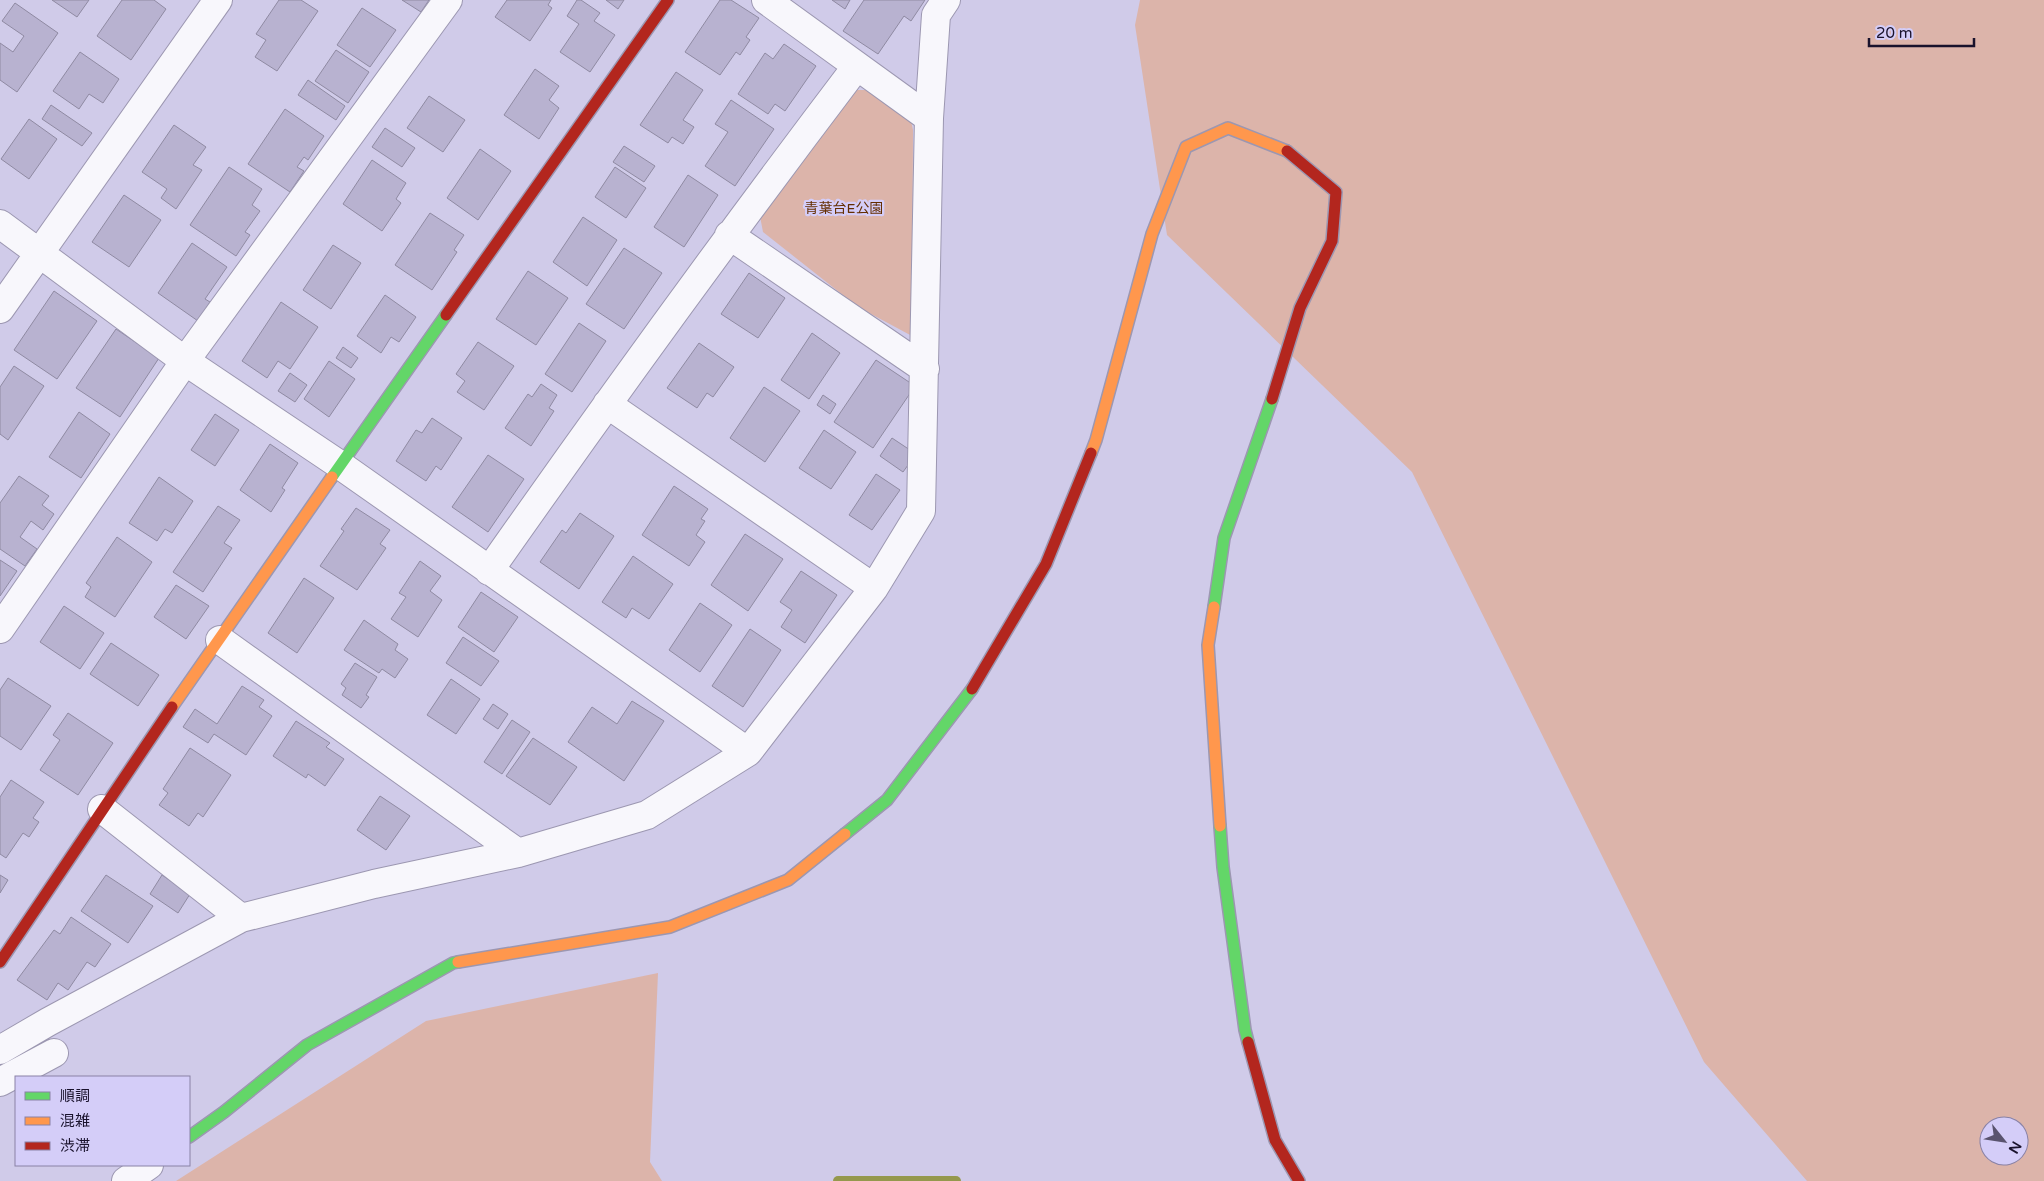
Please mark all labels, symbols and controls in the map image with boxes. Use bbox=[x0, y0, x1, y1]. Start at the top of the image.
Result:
scale bar bbox=[1869, 15, 1974, 47]
text: 20 m bbox=[1876, 24, 1913, 42]
park label: 青葉台E公園 bbox=[805, 200, 883, 217]
legend bbox=[15, 1076, 190, 1166]
text: 順調 bbox=[60, 1087, 90, 1105]
text: 混雑 bbox=[60, 1112, 90, 1130]
north arrow bbox=[1979, 1116, 2029, 1166]
text: 渋滞 bbox=[60, 1137, 90, 1155]
text: N bbox=[2005, 1138, 2025, 1156]

